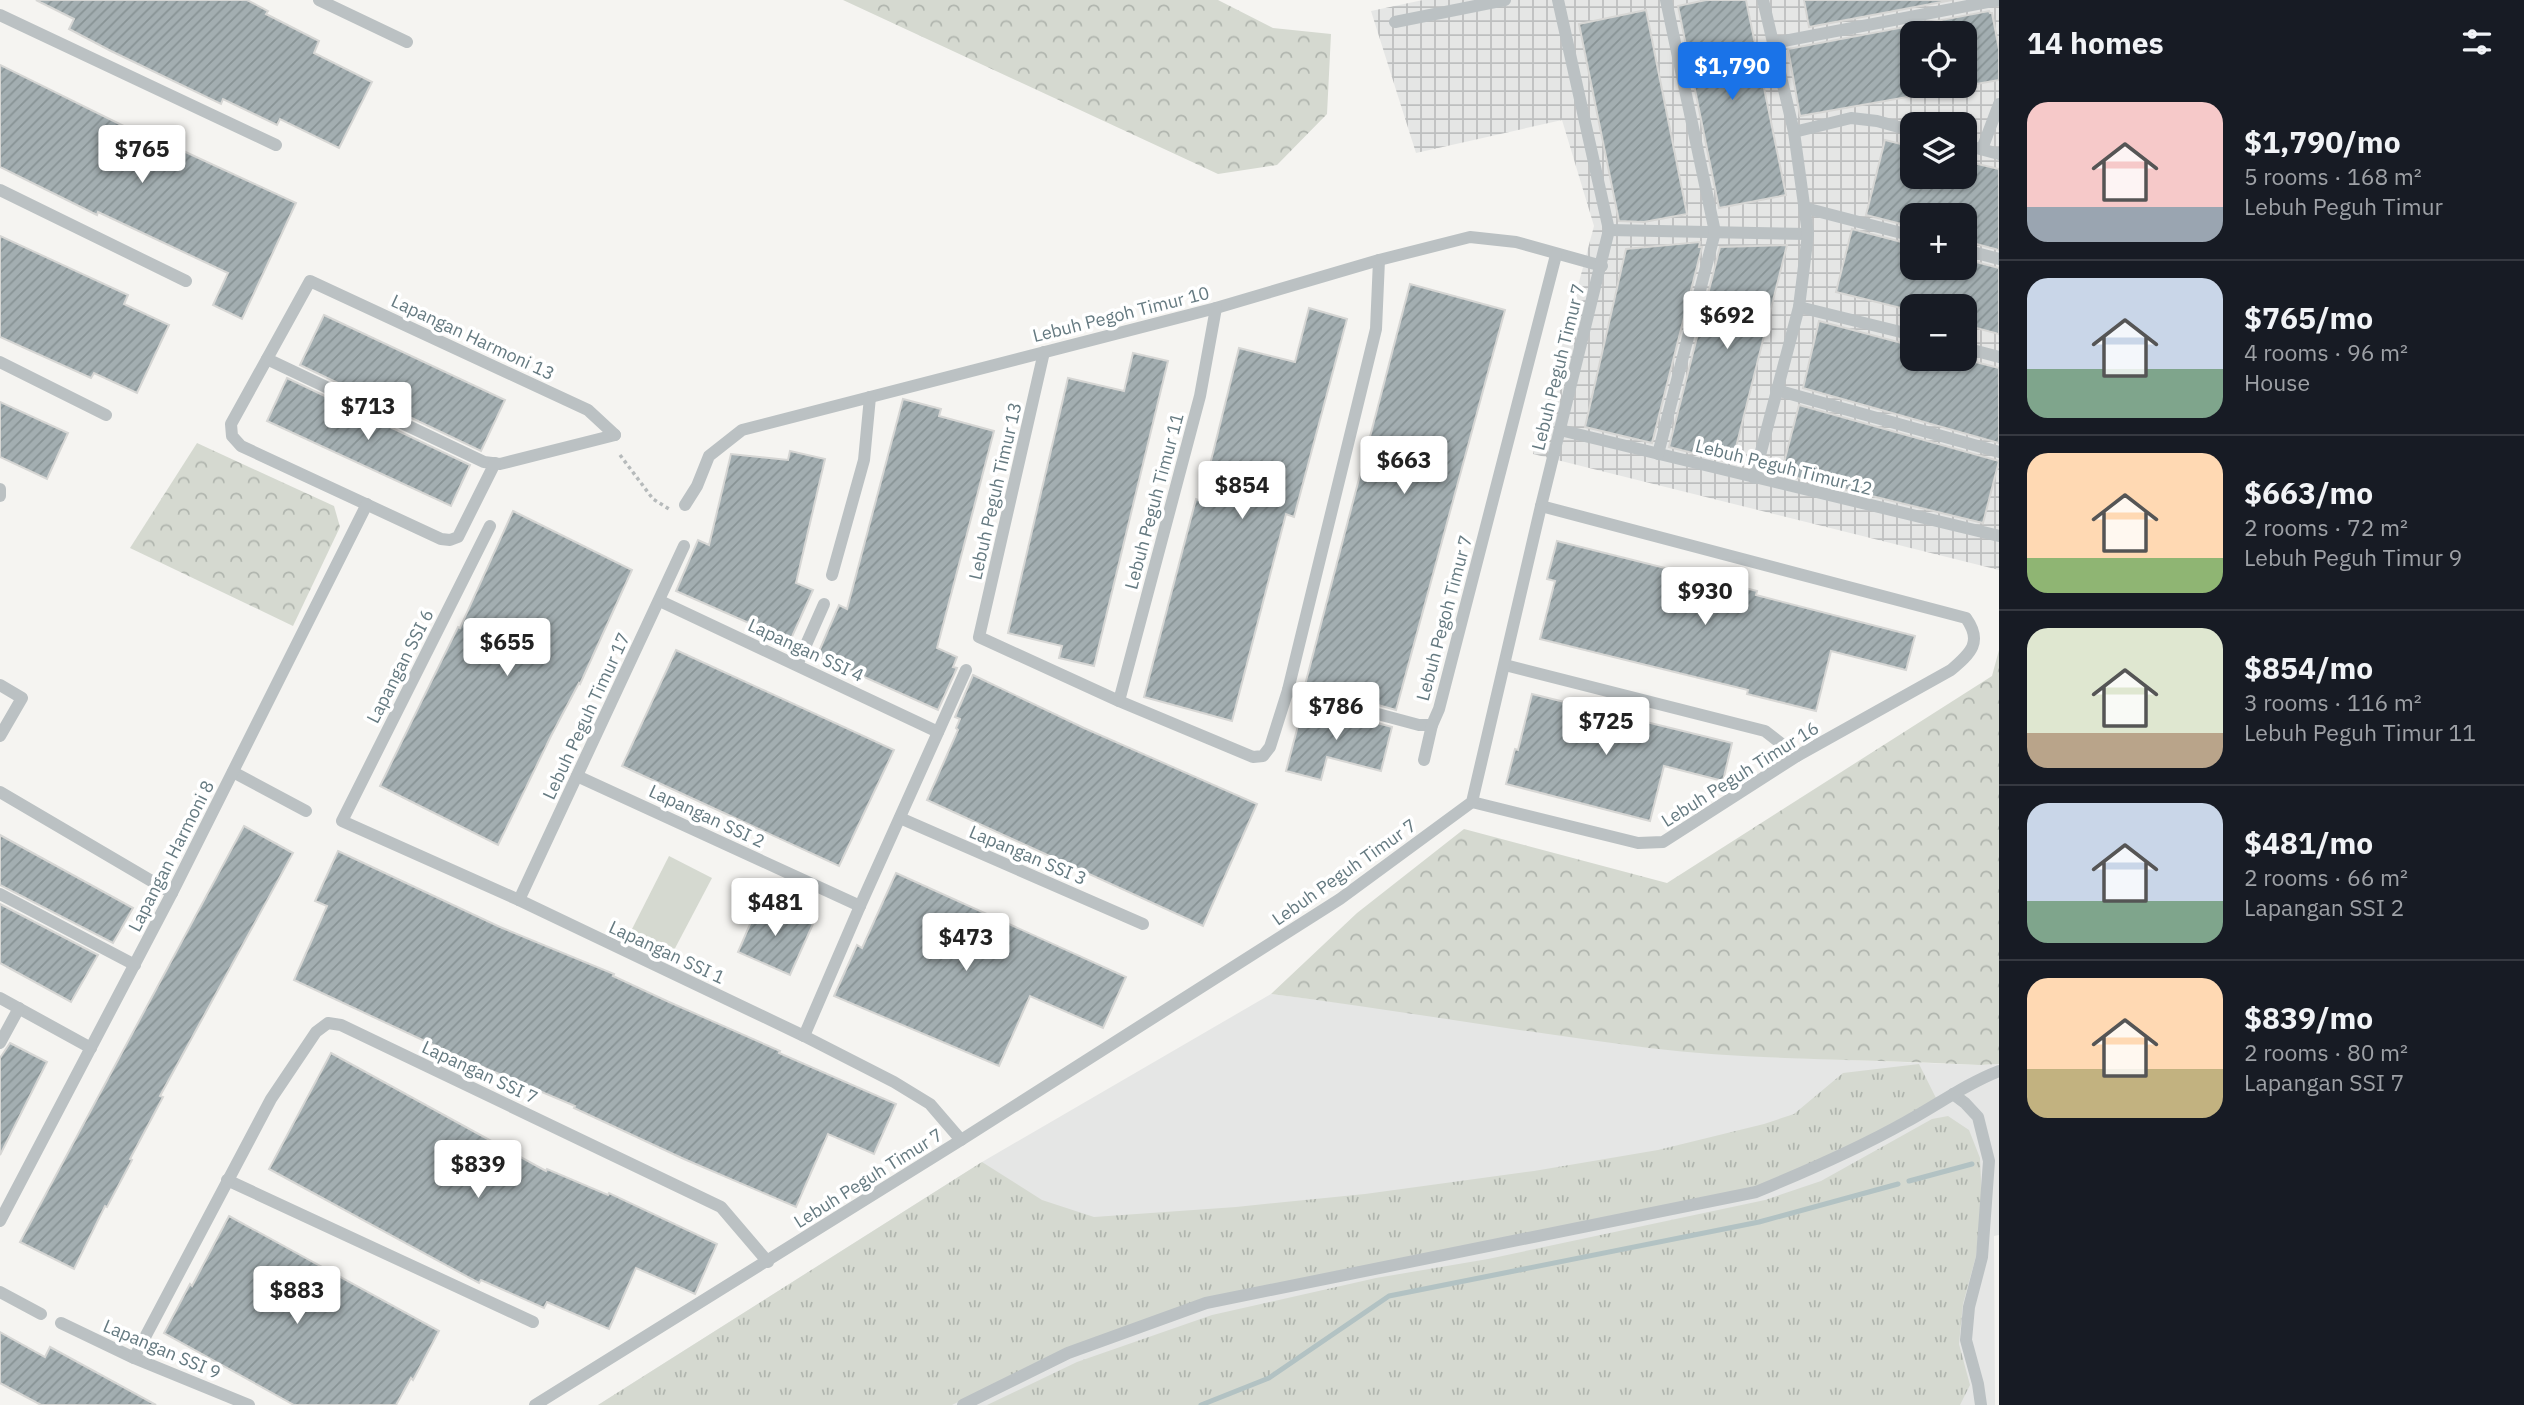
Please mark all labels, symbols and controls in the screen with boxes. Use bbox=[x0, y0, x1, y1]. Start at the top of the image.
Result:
map controls bbox=[1900, 21, 1977, 371]
button: locate bbox=[1900, 21, 1977, 98]
text: 14 homes bbox=[2027, 23, 2164, 62]
icon: filters bbox=[2458, 23, 2496, 61]
pin: $1,790 bbox=[1675, 42, 1789, 102]
text: $1,790 bbox=[1694, 50, 1770, 80]
button: layers bbox=[1900, 112, 1977, 189]
text: $1,790/mo bbox=[2244, 122, 2401, 161]
pin: $765 bbox=[101, 125, 183, 185]
icon: home bbox=[2083, 130, 2167, 214]
text: $765 bbox=[114, 133, 170, 163]
text: 5 rooms · 168 m² bbox=[2244, 161, 2422, 191]
text: Lebuh Peguh Timur bbox=[2244, 191, 2443, 221]
button: + bbox=[1900, 203, 1977, 280]
street label: Lebuh Pegoh Timur 10 bbox=[1030, 281, 1212, 347]
street label: Lebuh Peguh Timur 7 bbox=[1526, 281, 1590, 453]
street label: Lapangan Harmoni 13 bbox=[388, 289, 558, 385]
pin: $692 bbox=[1686, 292, 1768, 351]
button: − bbox=[1900, 294, 1977, 371]
text: $765/mo bbox=[2244, 298, 2373, 337]
text: $692 bbox=[1699, 299, 1755, 329]
icon: home bbox=[2083, 306, 2167, 390]
text: 4 rooms · 96 m² bbox=[2244, 337, 2408, 367]
text: House bbox=[2244, 367, 2310, 397]
pin: $713 bbox=[327, 382, 409, 442]
text: $713 bbox=[340, 390, 396, 420]
street label: Lebuh Peguh Timur 13 bbox=[963, 400, 1027, 582]
street label: Lebuh Peguh Timur 11 bbox=[1119, 410, 1189, 592]
street label: Lebuh Peguh Timur 12 bbox=[1693, 434, 1875, 500]
pin: $663 bbox=[1363, 436, 1445, 496]
text: $663 bbox=[1376, 444, 1432, 474]
pin: $854 bbox=[1201, 462, 1283, 521]
text: $854 bbox=[1214, 469, 1270, 499]
text: $663/mo bbox=[2244, 473, 2373, 512]
icon: home bbox=[2083, 481, 2167, 565]
text: 2 rooms · 72 m² bbox=[2244, 512, 2408, 542]
street label: Lebuh Pegoh Timur 7 bbox=[1411, 533, 1477, 703]
text: Lebuh Peguh Timur 9 bbox=[2244, 542, 2462, 572]
pin: $930 bbox=[1664, 568, 1746, 627]
text: $930 bbox=[1677, 575, 1733, 605]
street label: Lapangan SSI 6 bbox=[361, 605, 439, 727]
street label: Lapangan SSI 4 bbox=[744, 613, 868, 687]
pin: $655 bbox=[466, 618, 548, 678]
text: $655 bbox=[479, 626, 535, 656]
street label: Lebuh Peguh Timur 17 bbox=[537, 629, 635, 803]
text: $854/mo bbox=[2244, 648, 2373, 687]
icon: home bbox=[2083, 656, 2167, 740]
pin: $786 bbox=[1295, 682, 1377, 742]
text: 3 rooms · 116 m² bbox=[2244, 687, 2422, 717]
text: $786 bbox=[1308, 690, 1364, 720]
pin: $725 bbox=[1565, 698, 1647, 757]
text: $725 bbox=[1578, 705, 1634, 735]
street label: Lebuh Peguh Timur 16 bbox=[1657, 716, 1823, 832]
text: Lebuh Peguh Timur 11 bbox=[2244, 717, 2476, 747]
street label: Lapangan Harmoni 8 bbox=[123, 776, 219, 936]
street label: Lapangan SSI 2 bbox=[645, 779, 769, 853]
street label: Lebuh Peguh Timur 7 bbox=[1267, 814, 1421, 930]
street label: Lapangan SSI 3 bbox=[966, 820, 1090, 890]
text: $481/mo bbox=[2244, 823, 2373, 862]
icon: home bbox=[2083, 831, 2167, 915]
text: 2 rooms · 66 m² bbox=[2244, 862, 2408, 892]
pin: $481 bbox=[734, 878, 816, 938]
text: $481 bbox=[747, 886, 803, 916]
text: Lapangan SSI 2 bbox=[2244, 892, 2404, 922]
pin: $473 bbox=[925, 914, 1007, 973]
street label: Lapangan SSI 1 bbox=[605, 915, 729, 989]
text: $473 bbox=[938, 921, 994, 951]
text: $839/mo bbox=[2244, 998, 2373, 1037]
icon: home bbox=[2083, 1006, 2167, 1090]
street label: Lapangan SSI 7 bbox=[418, 1035, 542, 1109]
text: 2 rooms · 80 m² bbox=[2244, 1037, 2408, 1067]
text: Lapangan SSI 7 bbox=[2244, 1067, 2404, 1097]
street label: Lebuh Peguh Timur 7 bbox=[789, 1123, 947, 1233]
pin: $839 bbox=[437, 1140, 519, 1200]
text: $839 bbox=[450, 1148, 506, 1178]
pin: $883 bbox=[256, 1266, 338, 1326]
text: $883 bbox=[269, 1274, 325, 1304]
street label: Lapangan SSI 9 bbox=[100, 1314, 224, 1384]

